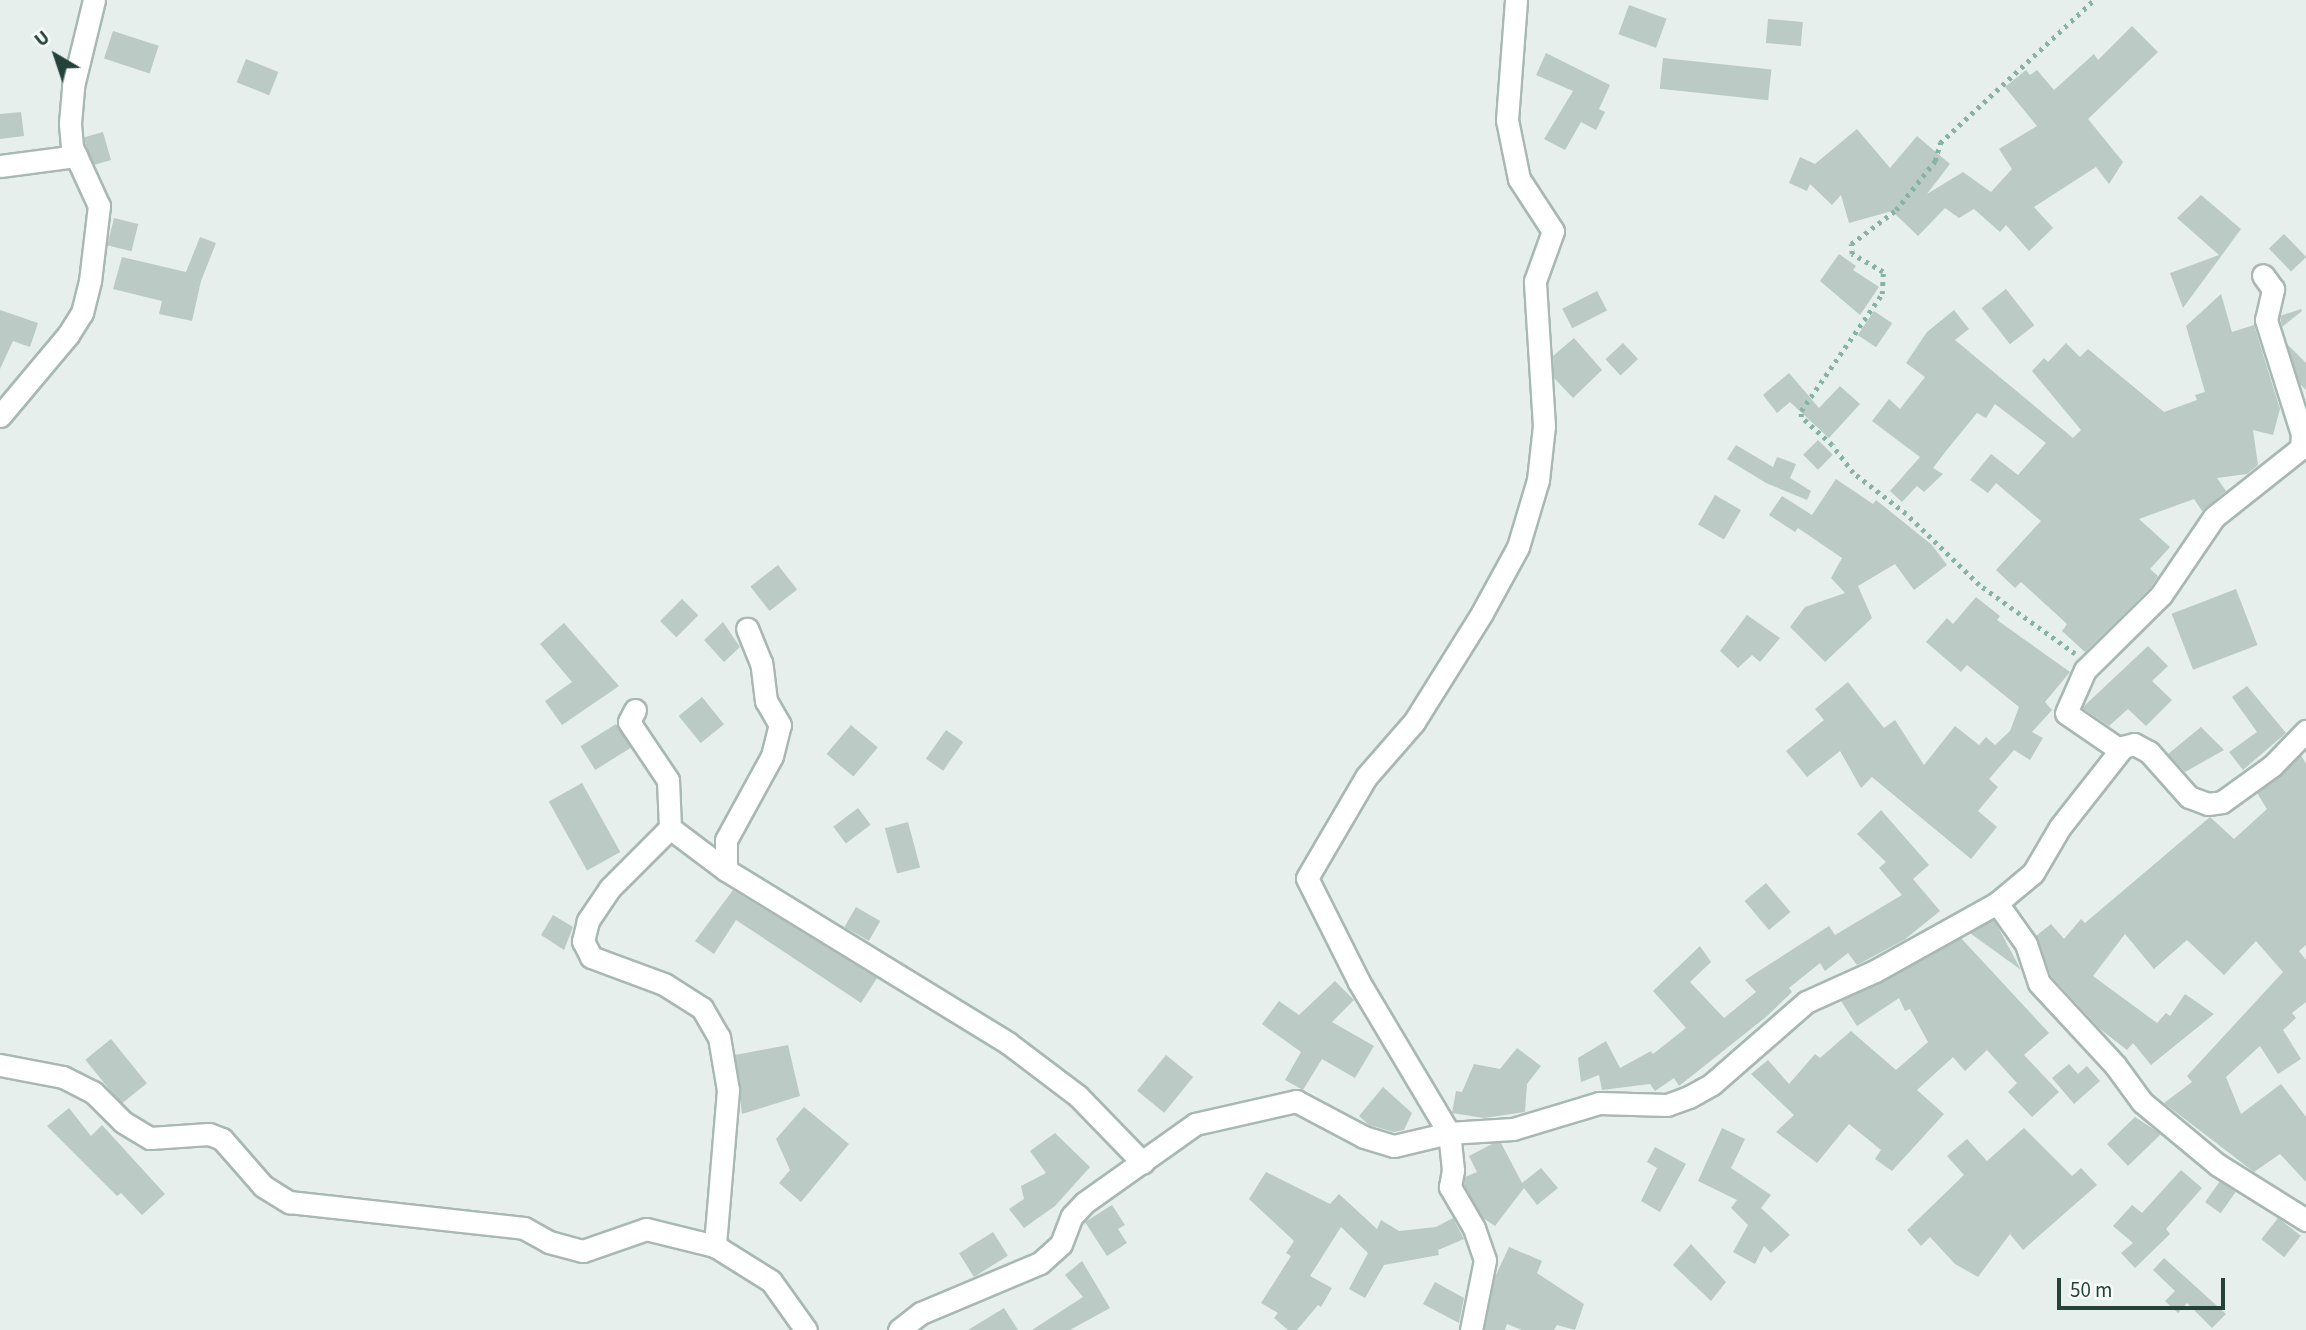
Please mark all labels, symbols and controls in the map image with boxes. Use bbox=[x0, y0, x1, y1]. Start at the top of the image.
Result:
north arrow bbox=[21, 21, 91, 91]
text: U bbox=[29, 25, 56, 54]
scale bar bbox=[2061, 1264, 2229, 1308]
text: 50 m bbox=[2070, 1275, 2112, 1305]

